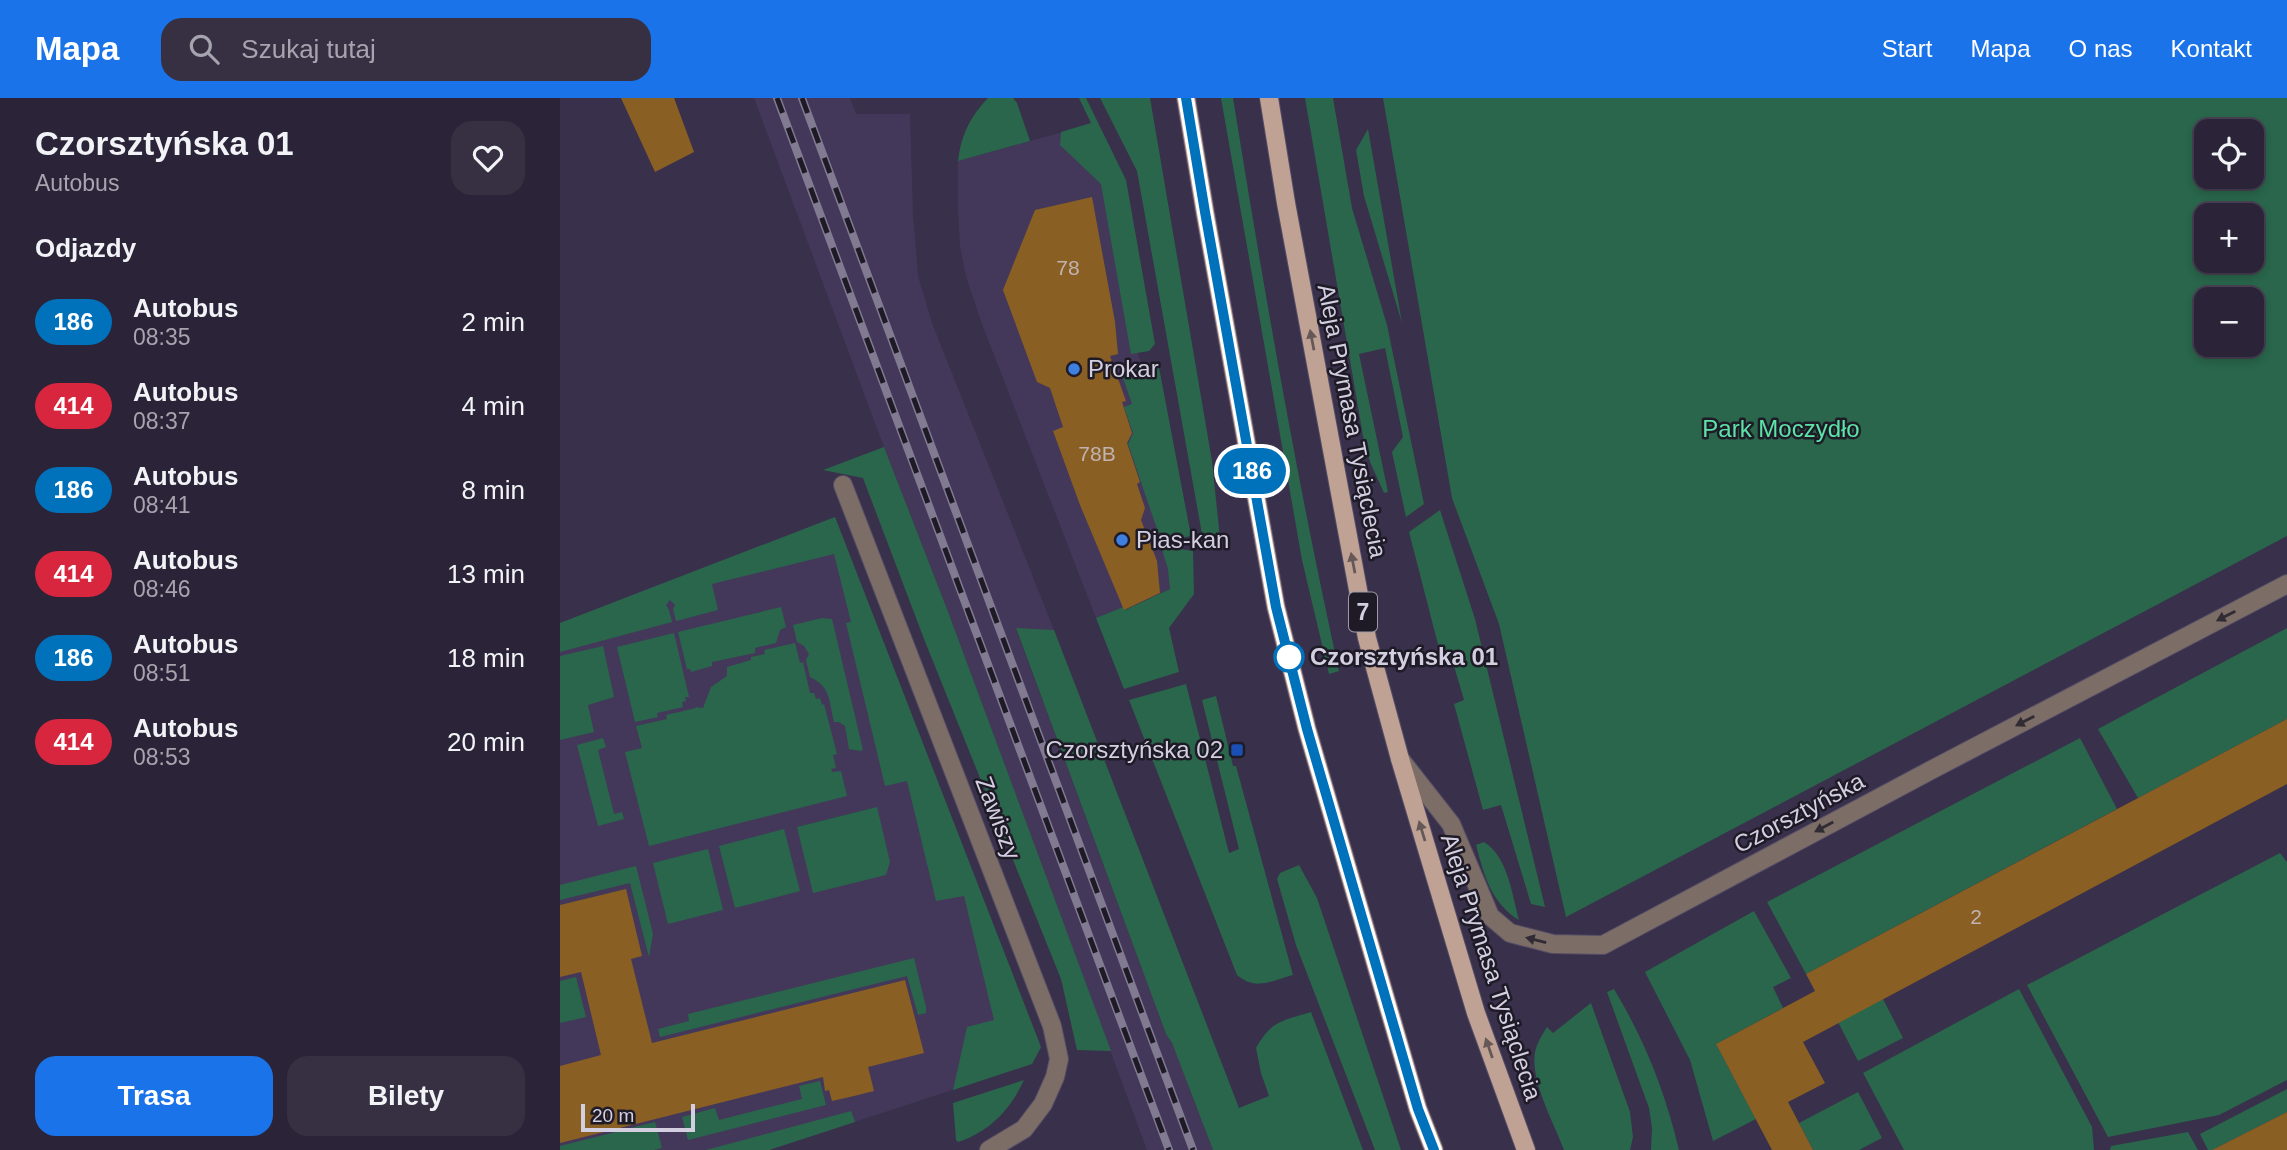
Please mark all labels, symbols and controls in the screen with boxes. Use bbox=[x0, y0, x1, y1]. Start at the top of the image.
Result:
search box bbox=[161, 18, 651, 81]
text: Mapa bbox=[35, 30, 119, 67]
icon: search bbox=[185, 30, 223, 68]
text: Szukaj tutaj bbox=[241, 34, 376, 64]
text: Start bbox=[1882, 35, 1933, 62]
text: Mapa bbox=[1971, 35, 2031, 62]
text: O nas bbox=[2069, 35, 2133, 62]
text: Kontakt bbox=[2171, 35, 2252, 62]
map controls bbox=[2194, 119, 2264, 357]
button: locate bbox=[2194, 119, 2264, 189]
button: heart bbox=[451, 121, 525, 195]
text: Czorsztyńska 01 bbox=[35, 125, 294, 162]
text: Autobus bbox=[35, 170, 119, 196]
button: + bbox=[2194, 203, 2264, 273]
text: Odjazdy bbox=[35, 233, 136, 263]
house number: 78 bbox=[1056, 256, 1080, 279]
street label: Aleja Prymasa Tysiąclecia bbox=[1313, 282, 1392, 561]
button: − bbox=[2194, 287, 2264, 357]
text: Autobus bbox=[133, 293, 238, 323]
text: 2 min bbox=[461, 307, 525, 337]
text: 186 bbox=[53, 308, 94, 335]
text: 08:35 bbox=[133, 324, 191, 350]
one-way arrow bbox=[1306, 329, 1317, 351]
place label: Prokar bbox=[1088, 355, 1159, 382]
marker: Prokar bbox=[1066, 361, 1082, 377]
text: Autobus bbox=[133, 377, 238, 407]
text: 4 min bbox=[461, 391, 525, 421]
text: 414 bbox=[53, 392, 94, 419]
text: 08:37 bbox=[133, 408, 191, 434]
park label: Park Moczydło bbox=[1702, 415, 1860, 442]
house number: 78B bbox=[1078, 442, 1116, 465]
line badge: 186 bbox=[1212, 448, 1292, 494]
text: 186 bbox=[1232, 457, 1272, 484]
text: Autobus bbox=[133, 461, 238, 491]
text: 8 min bbox=[461, 475, 525, 505]
text: 186 bbox=[53, 476, 94, 503]
text: 08:41 bbox=[133, 492, 191, 518]
place label: Pias-kan bbox=[1136, 526, 1229, 553]
marker: Pias-kan bbox=[1114, 532, 1130, 548]
text: Autobus bbox=[133, 545, 238, 575]
one-way arrow bbox=[1348, 552, 1359, 574]
text: 13 min bbox=[447, 559, 525, 589]
text: 414 bbox=[53, 560, 94, 587]
text: 08:46 bbox=[133, 576, 191, 602]
road number: 7 bbox=[1349, 592, 1377, 632]
one-way arrow bbox=[2216, 609, 2236, 621]
text: Autobus bbox=[133, 629, 238, 659]
marker: Czorsztyńska 01 bbox=[1274, 642, 1304, 672]
text: 18 min bbox=[447, 643, 525, 673]
place label: Czorsztyńska 01 bbox=[1310, 643, 1498, 670]
text: 186 bbox=[53, 644, 94, 671]
text: 08:51 bbox=[133, 660, 191, 686]
text: Autobus bbox=[133, 713, 238, 743]
one-way arrow bbox=[2015, 715, 2035, 726]
text: 20 min bbox=[447, 727, 525, 757]
text: 414 bbox=[53, 728, 94, 755]
place label: Czorsztyńska 02 bbox=[1046, 736, 1223, 763]
marker: Czorsztyńska 02 bbox=[1229, 742, 1245, 758]
text: 08:53 bbox=[133, 744, 191, 770]
street label: Czorsztyńska bbox=[1729, 767, 1869, 858]
street label: Zawiszy bbox=[970, 773, 1027, 863]
one-way arrow bbox=[1416, 820, 1426, 841]
one-way arrow bbox=[1814, 821, 1833, 833]
street label: Aleja Prymasa Tysiąclecia bbox=[1436, 830, 1548, 1104]
house number: 2 bbox=[1970, 905, 1982, 928]
one-way arrow bbox=[1525, 934, 1547, 945]
one-way arrow bbox=[1483, 1038, 1494, 1059]
button: Trasa bbox=[35, 1056, 273, 1136]
button: Bilety bbox=[287, 1056, 525, 1136]
scale bar bbox=[581, 1101, 695, 1133]
text: 20 m bbox=[592, 1105, 634, 1126]

